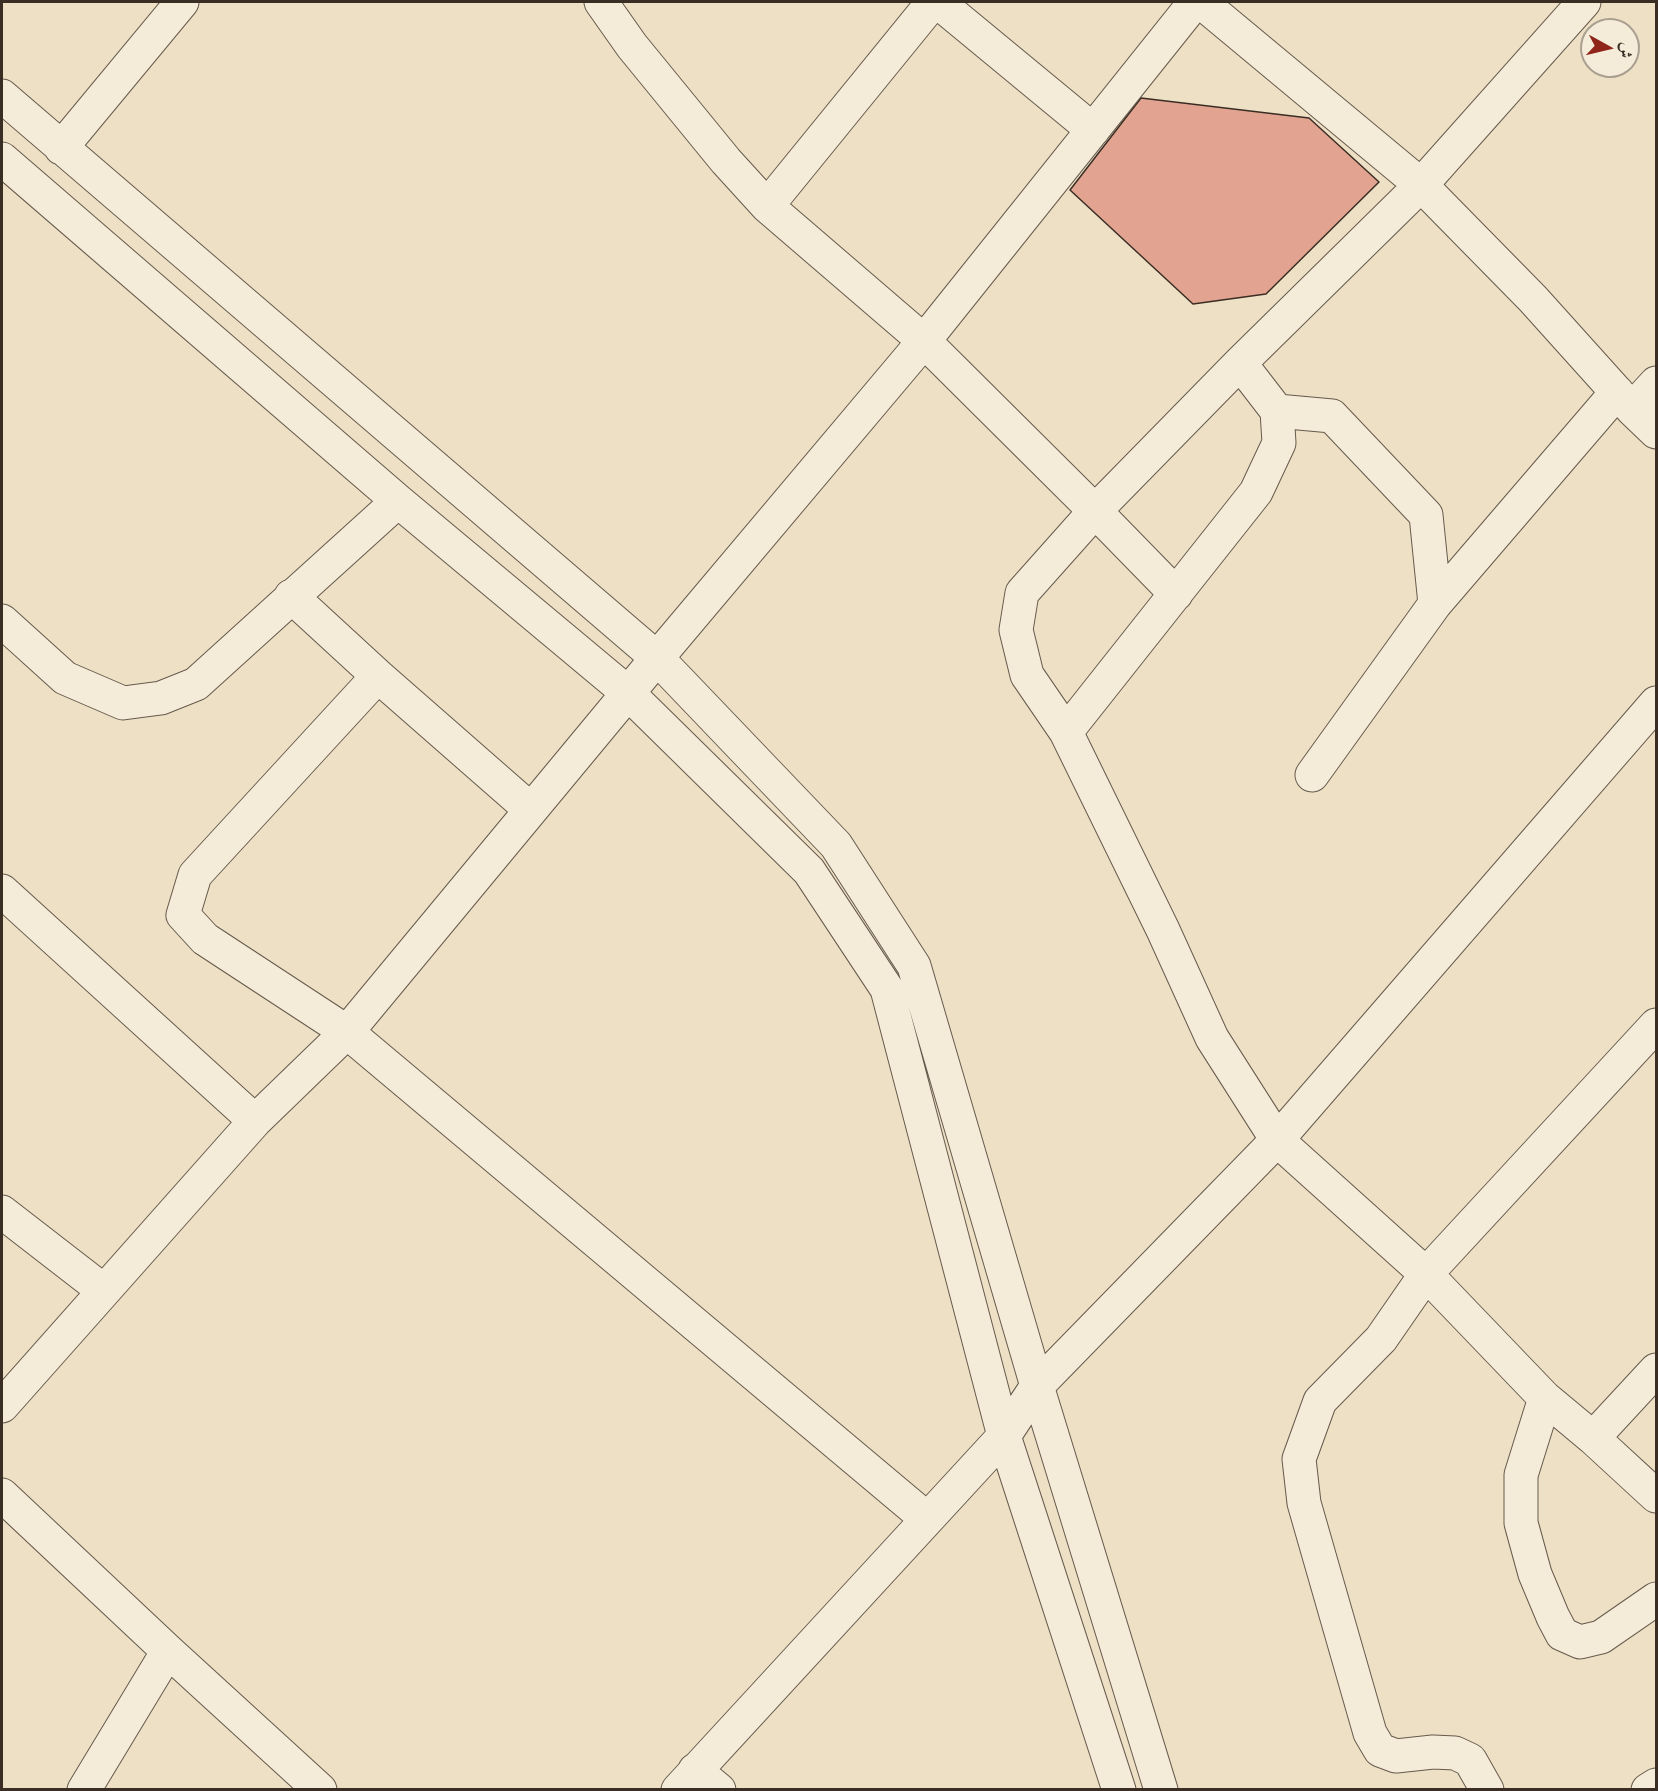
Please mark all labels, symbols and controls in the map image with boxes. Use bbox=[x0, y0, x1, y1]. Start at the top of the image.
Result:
north arrow bbox=[1580, 18, 1640, 78]
text: ش bbox=[1614, 41, 1638, 60]

